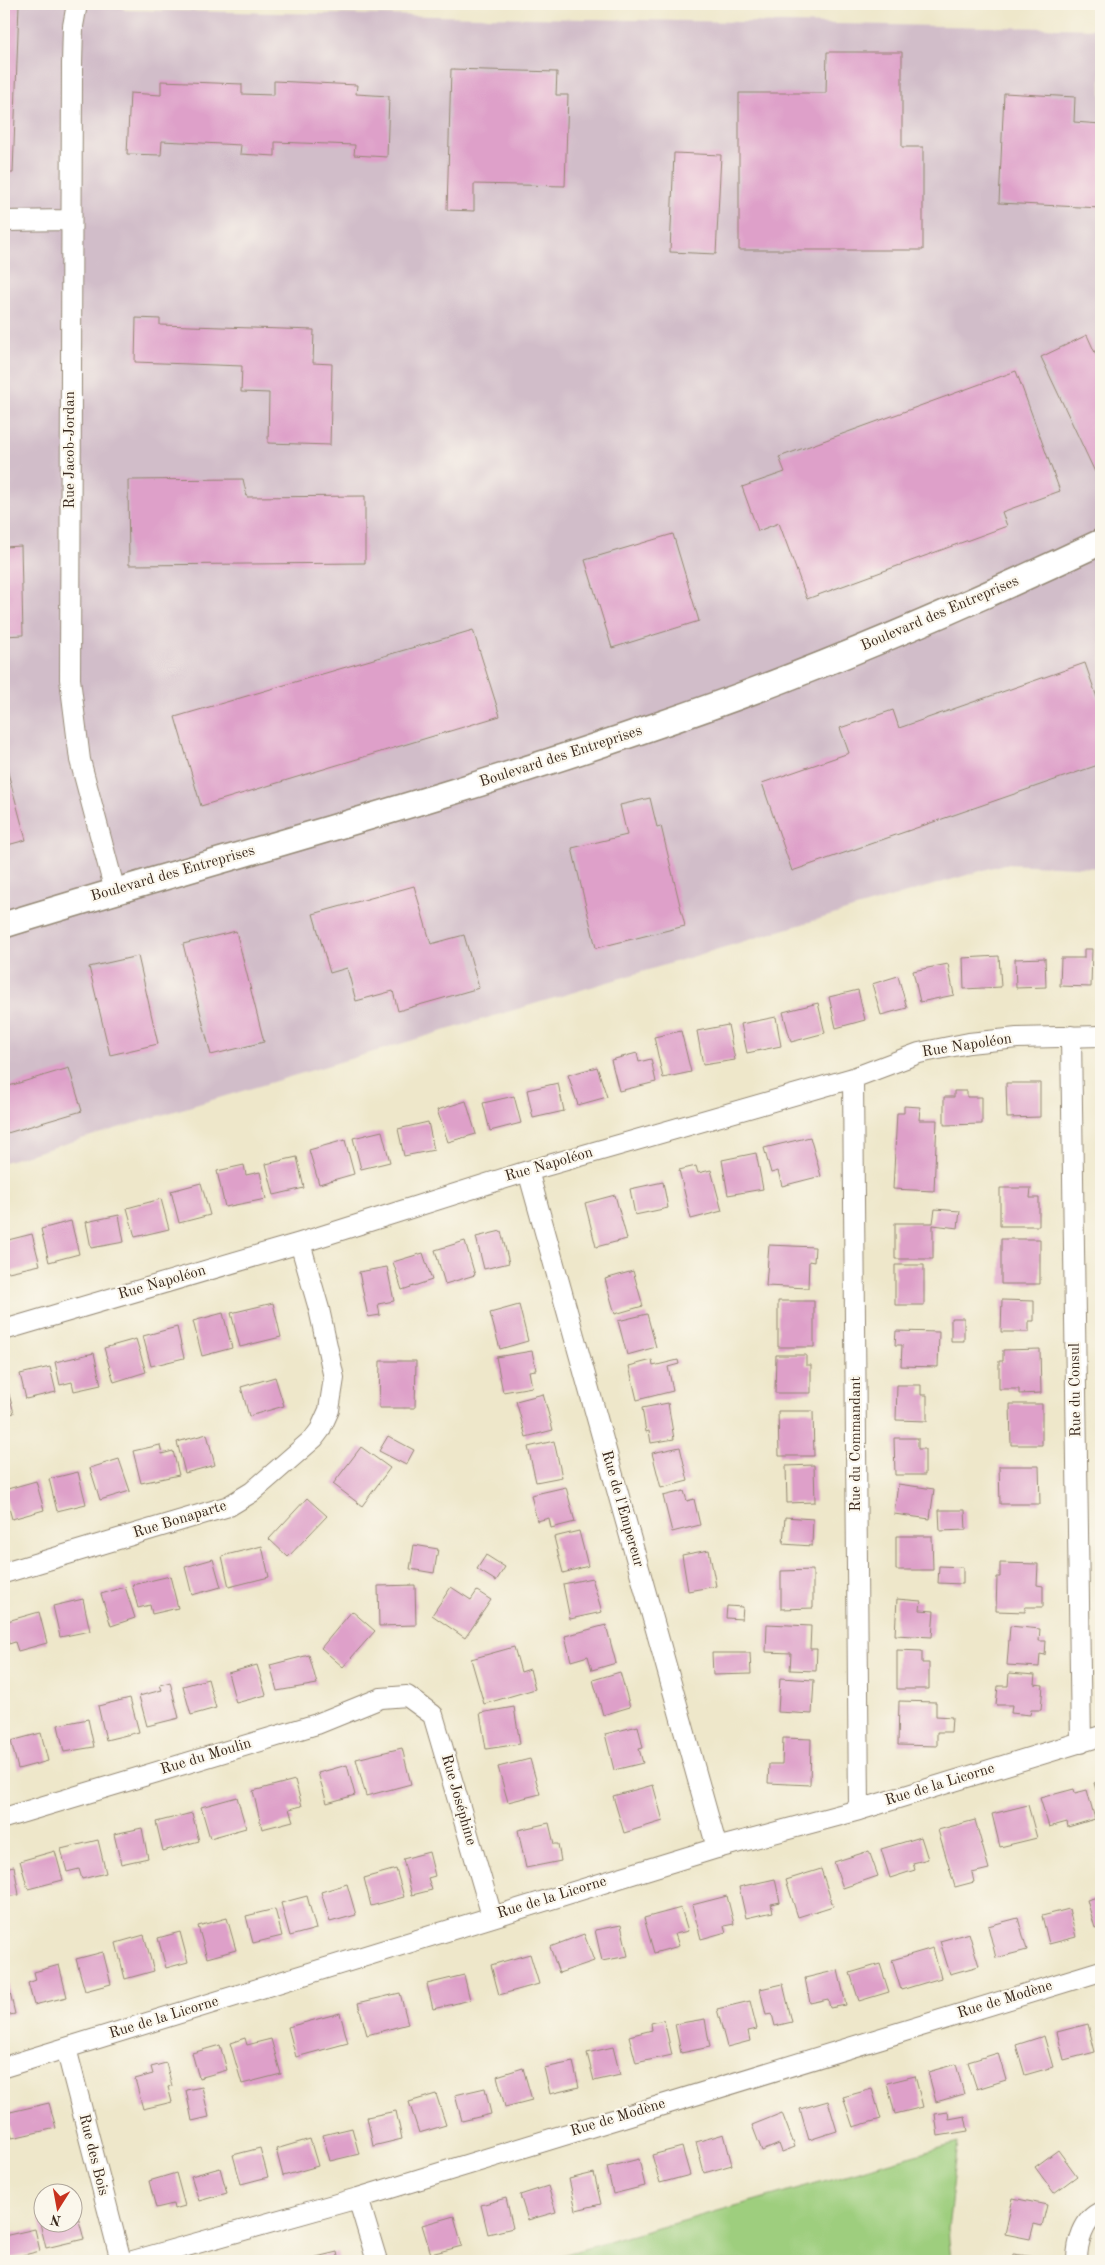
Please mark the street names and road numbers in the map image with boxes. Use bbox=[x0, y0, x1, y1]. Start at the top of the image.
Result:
street label: Rue Jacob-Jordan bbox=[63, 391, 78, 509]
street label: Boulevard des Entreprises bbox=[859, 574, 1021, 654]
street label: Boulevard des Entreprises bbox=[478, 724, 644, 790]
street label: Boulevard des Entreprises bbox=[89, 843, 257, 905]
street label: Rue Napoléon bbox=[921, 1032, 1013, 1060]
street label: Rue Napoléon bbox=[503, 1145, 595, 1185]
street label: Rue Napoléon bbox=[116, 1263, 208, 1303]
street label: Rue du Consul bbox=[1068, 1343, 1084, 1437]
street label: Rue du Commandant bbox=[849, 1376, 864, 1512]
street label: Rue de l'Empereur bbox=[598, 1449, 646, 1569]
street label: Rue Bonaparte bbox=[132, 1499, 228, 1541]
street label: Rue du Moulin bbox=[159, 1736, 253, 1778]
street label: Rue Joséphine bbox=[438, 1753, 478, 1847]
street label: Rue de la Licorne bbox=[883, 1761, 997, 1809]
street label: Rue de la Licorne bbox=[495, 1874, 609, 1922]
street label: Rue de Modène bbox=[956, 1978, 1054, 2022]
street label: Rue de la Licorne bbox=[107, 1994, 221, 2042]
street label: Rue de Modène bbox=[569, 2096, 667, 2140]
street label: Rue des Bois bbox=[76, 2113, 110, 2197]

